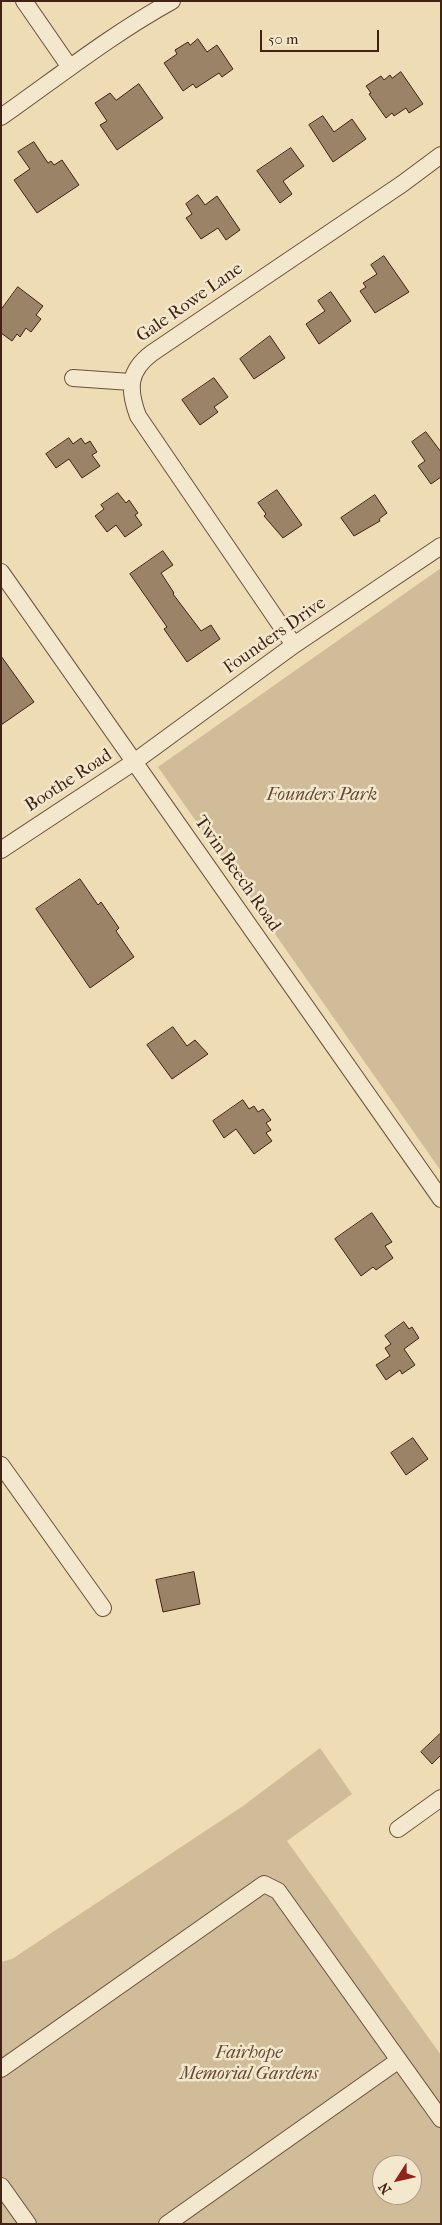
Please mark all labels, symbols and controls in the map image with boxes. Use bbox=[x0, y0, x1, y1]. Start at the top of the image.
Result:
scale bar bbox=[262, 20, 381, 52]
text: 50 m bbox=[268, 30, 298, 48]
street label: Gale Rowe Lane bbox=[133, 258, 247, 348]
street label: Founders Drive bbox=[220, 593, 330, 679]
street label: Boothe Road bbox=[22, 745, 116, 817]
park label: Founders Park bbox=[267, 785, 377, 807]
street label: Twin Beech Road bbox=[189, 812, 285, 936]
park label: Fairhope Memorial Gardens bbox=[180, 2043, 318, 2086]
north arrow bbox=[372, 2155, 422, 2205]
text: N bbox=[375, 2179, 395, 2198]

